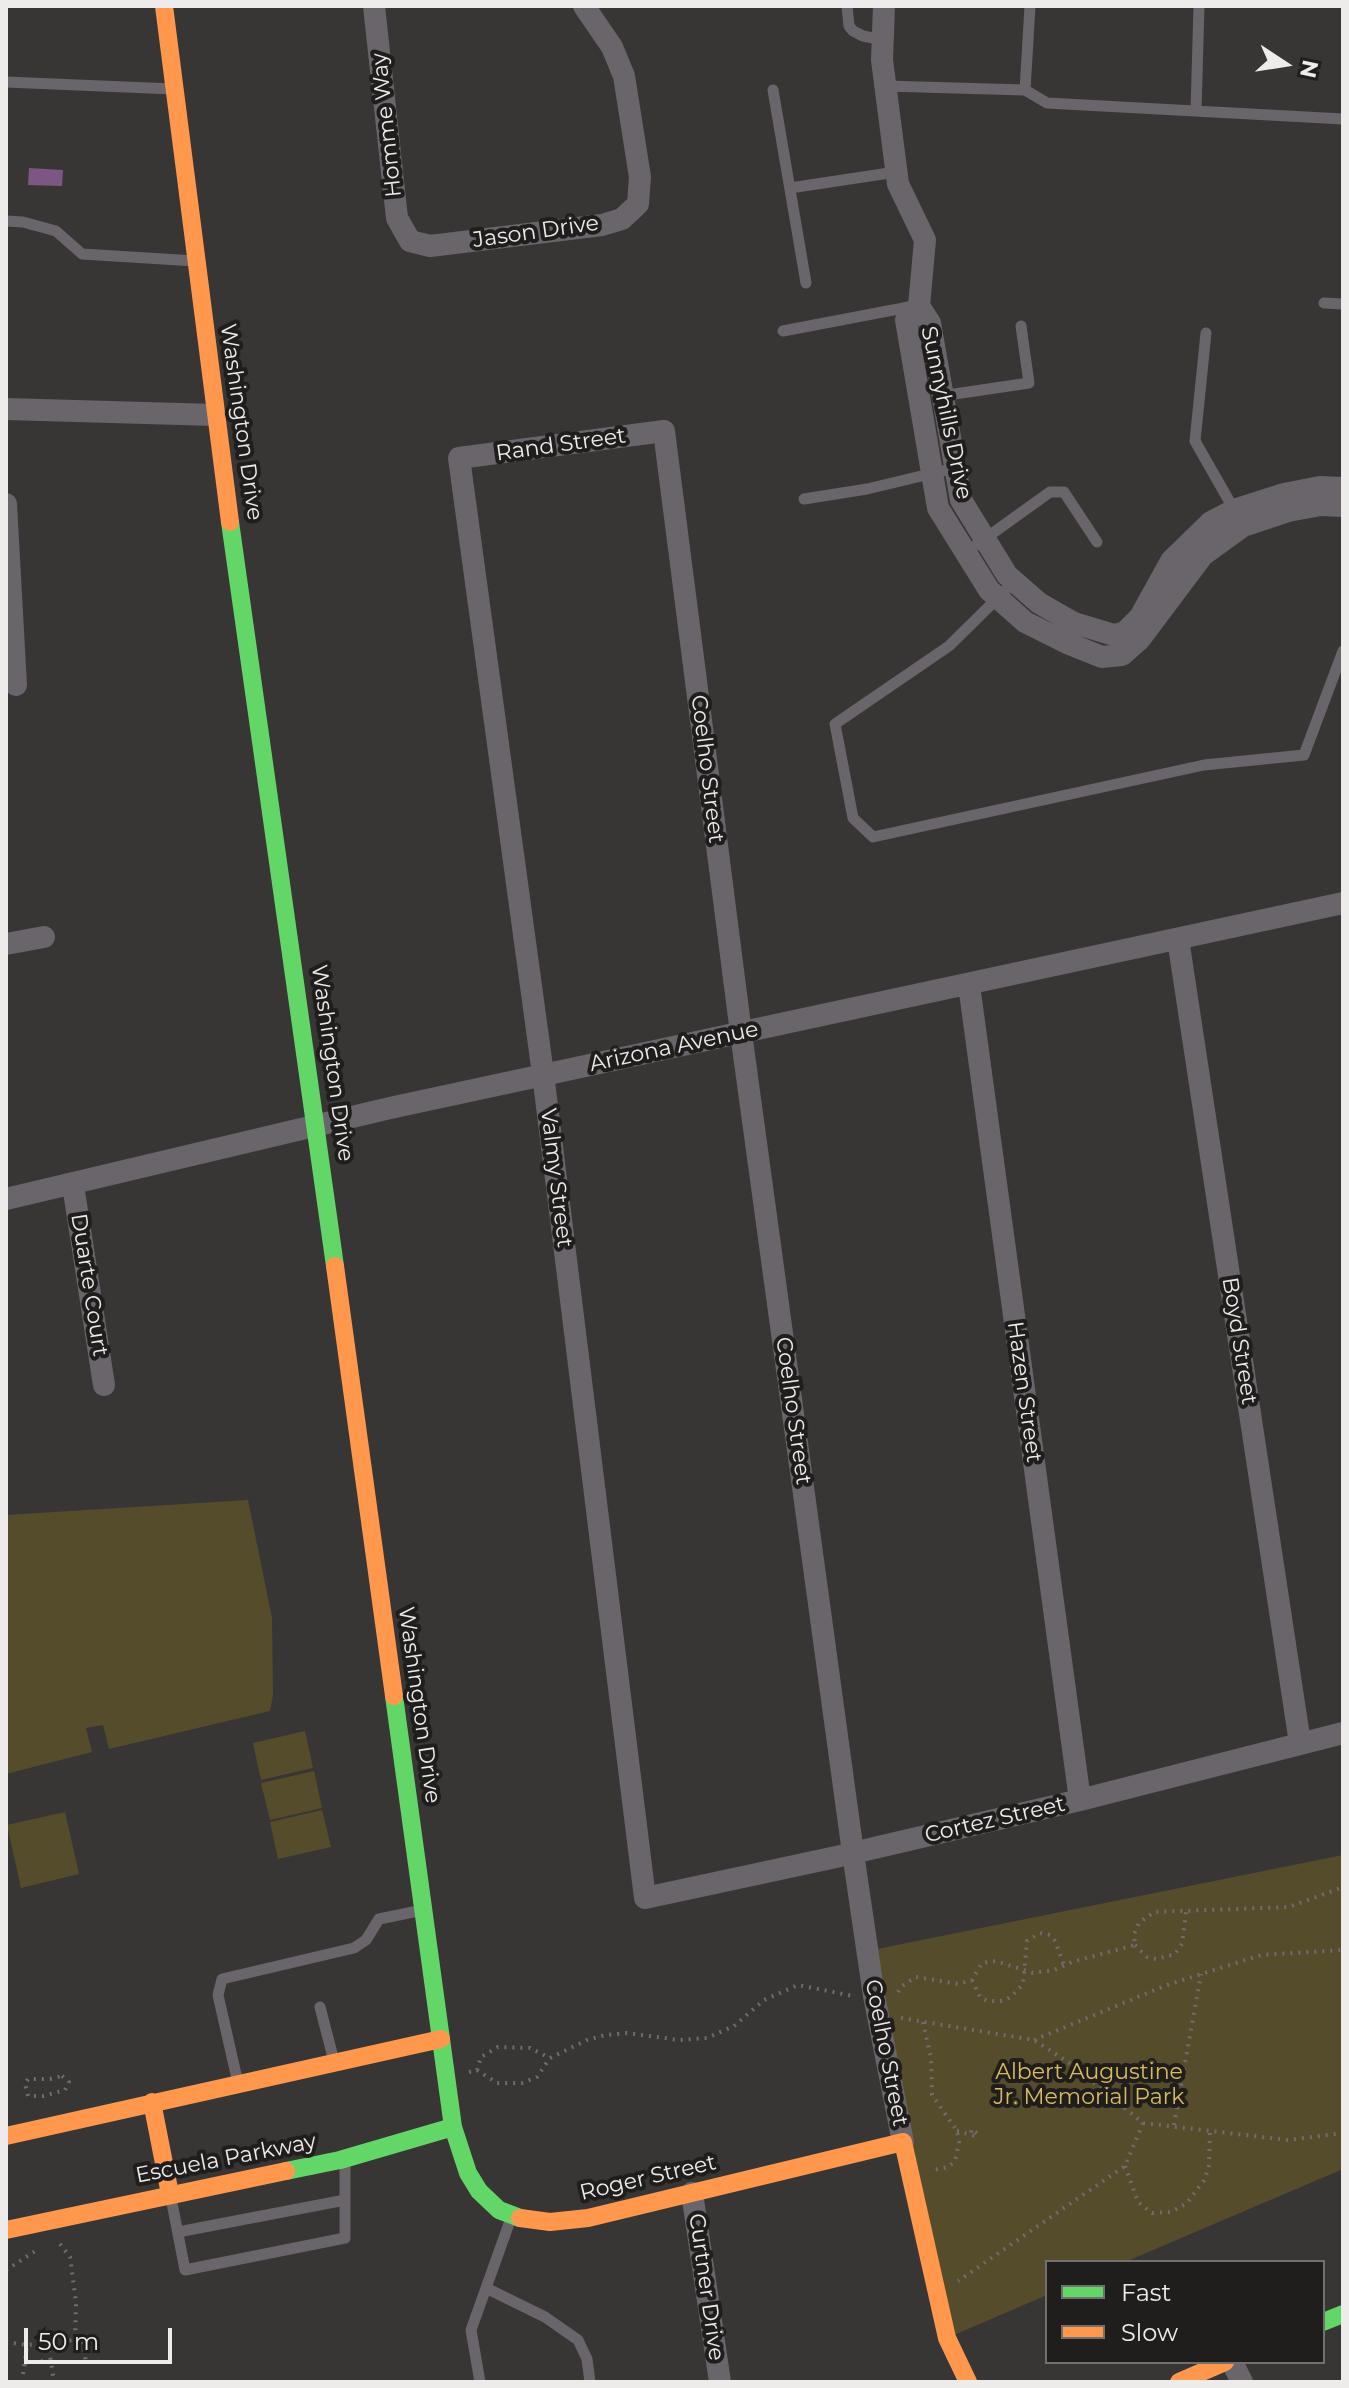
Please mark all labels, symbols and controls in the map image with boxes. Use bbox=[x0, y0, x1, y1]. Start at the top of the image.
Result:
north arrow bbox=[1245, 24, 1325, 104]
street label: Homme Way bbox=[366, 51, 408, 199]
text: N bbox=[1294, 58, 1324, 81]
street label: Jason Drive bbox=[471, 210, 601, 254]
street label: Washington Drive bbox=[214, 322, 268, 522]
street label: Sunnyhills Drive bbox=[915, 324, 977, 502]
street label: Rand Street bbox=[494, 423, 628, 467]
street label: Coelho Street bbox=[685, 693, 729, 845]
street label: Washington Drive bbox=[305, 963, 359, 1163]
street label: Arizona Avenue bbox=[587, 1016, 761, 1078]
street label: Valmy Street bbox=[534, 1107, 578, 1249]
street label: Duarte Court bbox=[65, 1212, 113, 1358]
street label: Boyd Street bbox=[1216, 1275, 1262, 1407]
street label: Hazen Street bbox=[1001, 1320, 1047, 1464]
street label: Coelho Street bbox=[770, 1335, 816, 1487]
street label: Washington Drive bbox=[392, 1605, 446, 1805]
street label: Cortez Street bbox=[922, 1791, 1068, 1849]
street label: Coelho Street bbox=[859, 1977, 913, 2129]
park label: Albert Augustine Jr. Memorial Park bbox=[994, 2060, 1184, 2112]
street label: Escuela Parkway bbox=[133, 2129, 319, 2189]
street label: Roger Street bbox=[577, 2149, 719, 2207]
street label: Curtner Drive bbox=[683, 2212, 729, 2362]
legend bbox=[1045, 2260, 1325, 2364]
text: Fast bbox=[1121, 2278, 1171, 2307]
scale bar bbox=[28, 2312, 176, 2362]
text: Slow bbox=[1121, 2318, 1178, 2347]
text: 50 m bbox=[38, 2327, 99, 2356]

